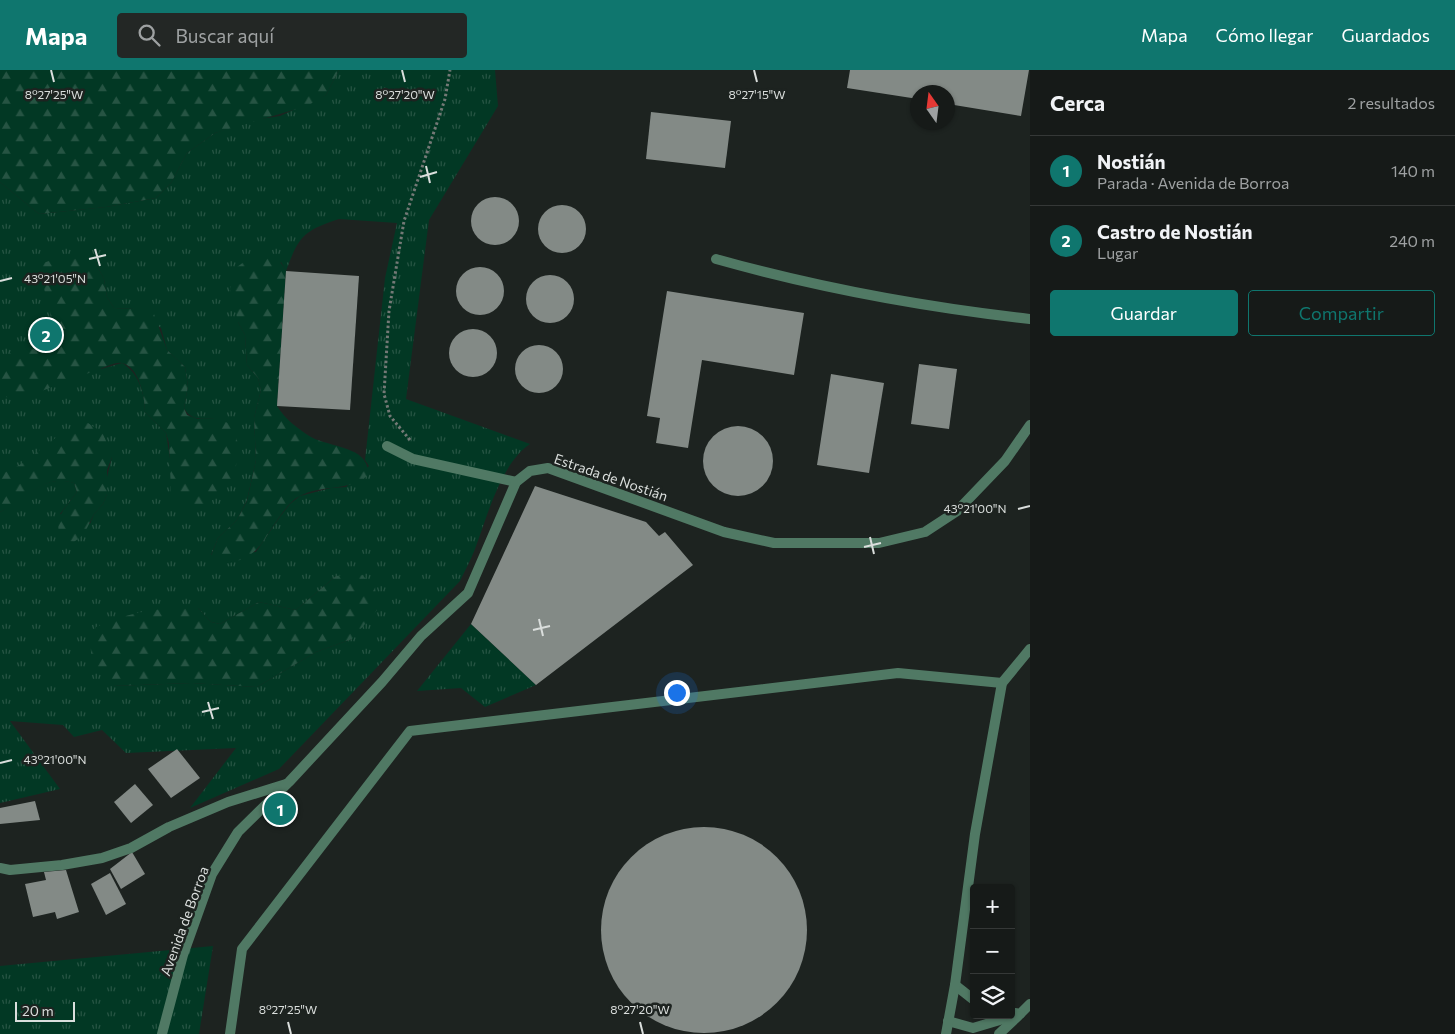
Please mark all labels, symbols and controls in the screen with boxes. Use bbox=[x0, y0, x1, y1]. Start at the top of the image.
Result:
search box bbox=[117, 13, 467, 58]
text: Mapa bbox=[25, 21, 87, 50]
icon: search bbox=[135, 21, 163, 49]
text: Buscar aquí bbox=[175, 24, 274, 47]
text: Mapa bbox=[1141, 24, 1188, 46]
text: Cómo llegar bbox=[1216, 24, 1313, 46]
text: Guardados bbox=[1341, 24, 1430, 46]
north arrow bbox=[910, 85, 955, 130]
text: 8°27'25"W bbox=[25, 87, 83, 101]
text: 8°27'20"W bbox=[375, 87, 435, 101]
text: 8°27'15"W bbox=[728, 87, 786, 101]
text: Cerca bbox=[1050, 90, 1105, 115]
text: 2 resultados bbox=[1347, 93, 1435, 112]
text: Nostián bbox=[1097, 150, 1165, 173]
text: 1 bbox=[1062, 161, 1070, 180]
text: 140 m bbox=[1391, 161, 1435, 180]
text: Parada · Avenida de Borroa bbox=[1097, 173, 1289, 192]
text: Castro de Nostián bbox=[1097, 220, 1252, 243]
text: 2 bbox=[1061, 231, 1071, 250]
text: 240 m bbox=[1389, 231, 1435, 250]
text: Lugar bbox=[1097, 243, 1138, 262]
text: 43°21'05"N bbox=[24, 271, 86, 285]
button: Guardar bbox=[1050, 290, 1238, 336]
button: Compartir bbox=[1248, 290, 1435, 336]
pin: 2 bbox=[30, 316, 62, 354]
street label: Estrada de Nostián bbox=[552, 450, 670, 504]
text: 43°21'00"N bbox=[943, 501, 1007, 515]
your location bbox=[664, 680, 690, 706]
text: 43°21'00"N bbox=[23, 752, 87, 766]
pin: 1 bbox=[264, 790, 296, 828]
street label: Avenida de Borroa bbox=[156, 864, 212, 978]
map controls bbox=[970, 884, 1015, 1019]
button: + bbox=[970, 884, 1015, 929]
button: − bbox=[970, 929, 1015, 974]
button: layers bbox=[970, 974, 1015, 1019]
scale bar bbox=[15, 999, 75, 1022]
text: 20 m bbox=[22, 1002, 54, 1019]
text: 8°27'25"W bbox=[259, 1002, 317, 1016]
text: 8°27'20"W bbox=[610, 1002, 670, 1016]

